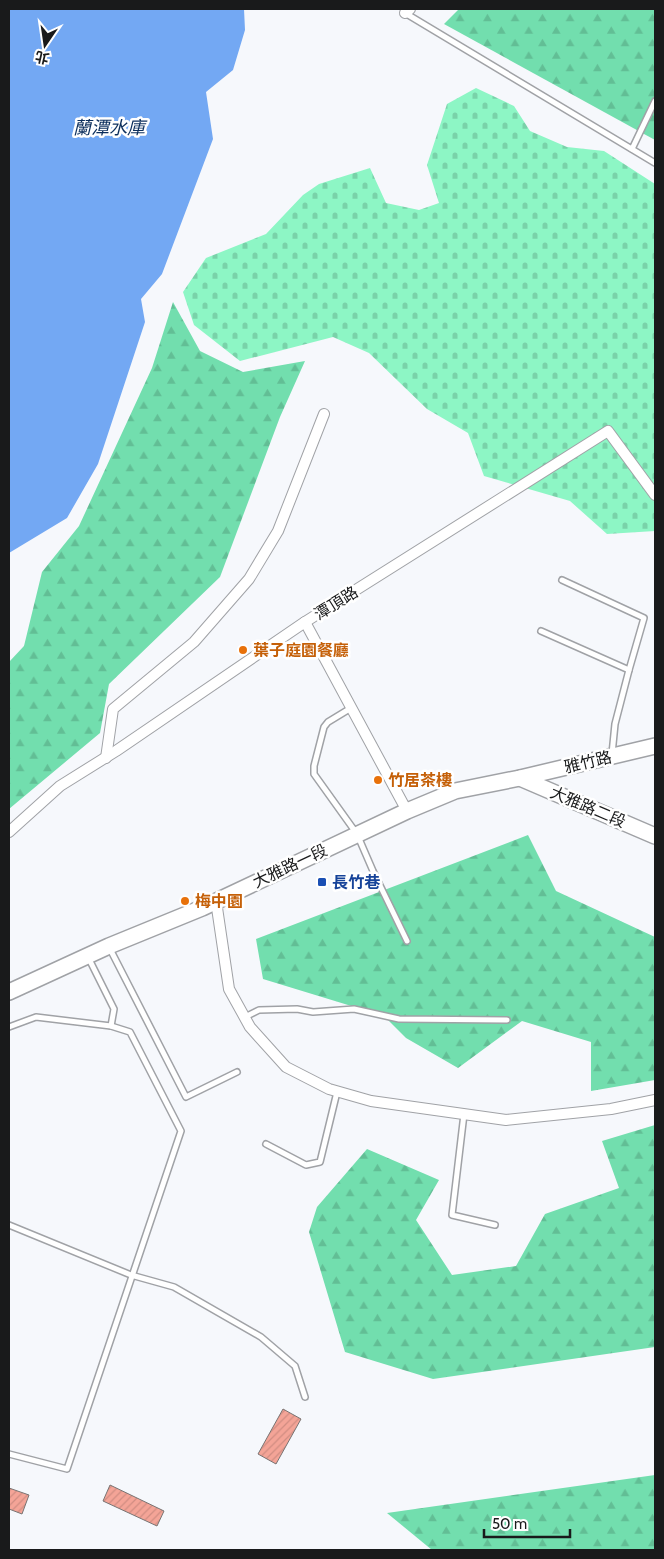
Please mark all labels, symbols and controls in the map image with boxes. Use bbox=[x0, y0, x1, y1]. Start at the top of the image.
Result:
north arrow bbox=[20, 20, 70, 70]
text: 北 bbox=[33, 47, 51, 68]
water label: 蘭潭水庫 bbox=[73, 117, 148, 139]
street label: 潭頂路 bbox=[311, 582, 361, 624]
place label: 葉子庭園餐廳 bbox=[253, 641, 349, 660]
marker: 葉子庭園餐廳 bbox=[237, 644, 249, 656]
street label: 雅竹路 bbox=[562, 747, 614, 777]
place label: 竹居茶樓 bbox=[388, 771, 452, 790]
marker: 竹居茶樓 bbox=[372, 774, 384, 786]
street label: 大雅路二段 bbox=[547, 783, 629, 831]
street label: 大雅路一段 bbox=[250, 840, 330, 892]
place label: 長竹巷 bbox=[332, 873, 381, 892]
marker: 長竹巷 bbox=[316, 876, 328, 888]
place label: 梅中園 bbox=[195, 892, 243, 911]
marker: 梅中園 bbox=[179, 895, 191, 907]
scale bar bbox=[484, 1506, 570, 1538]
text: 50 m bbox=[492, 1515, 527, 1533]

